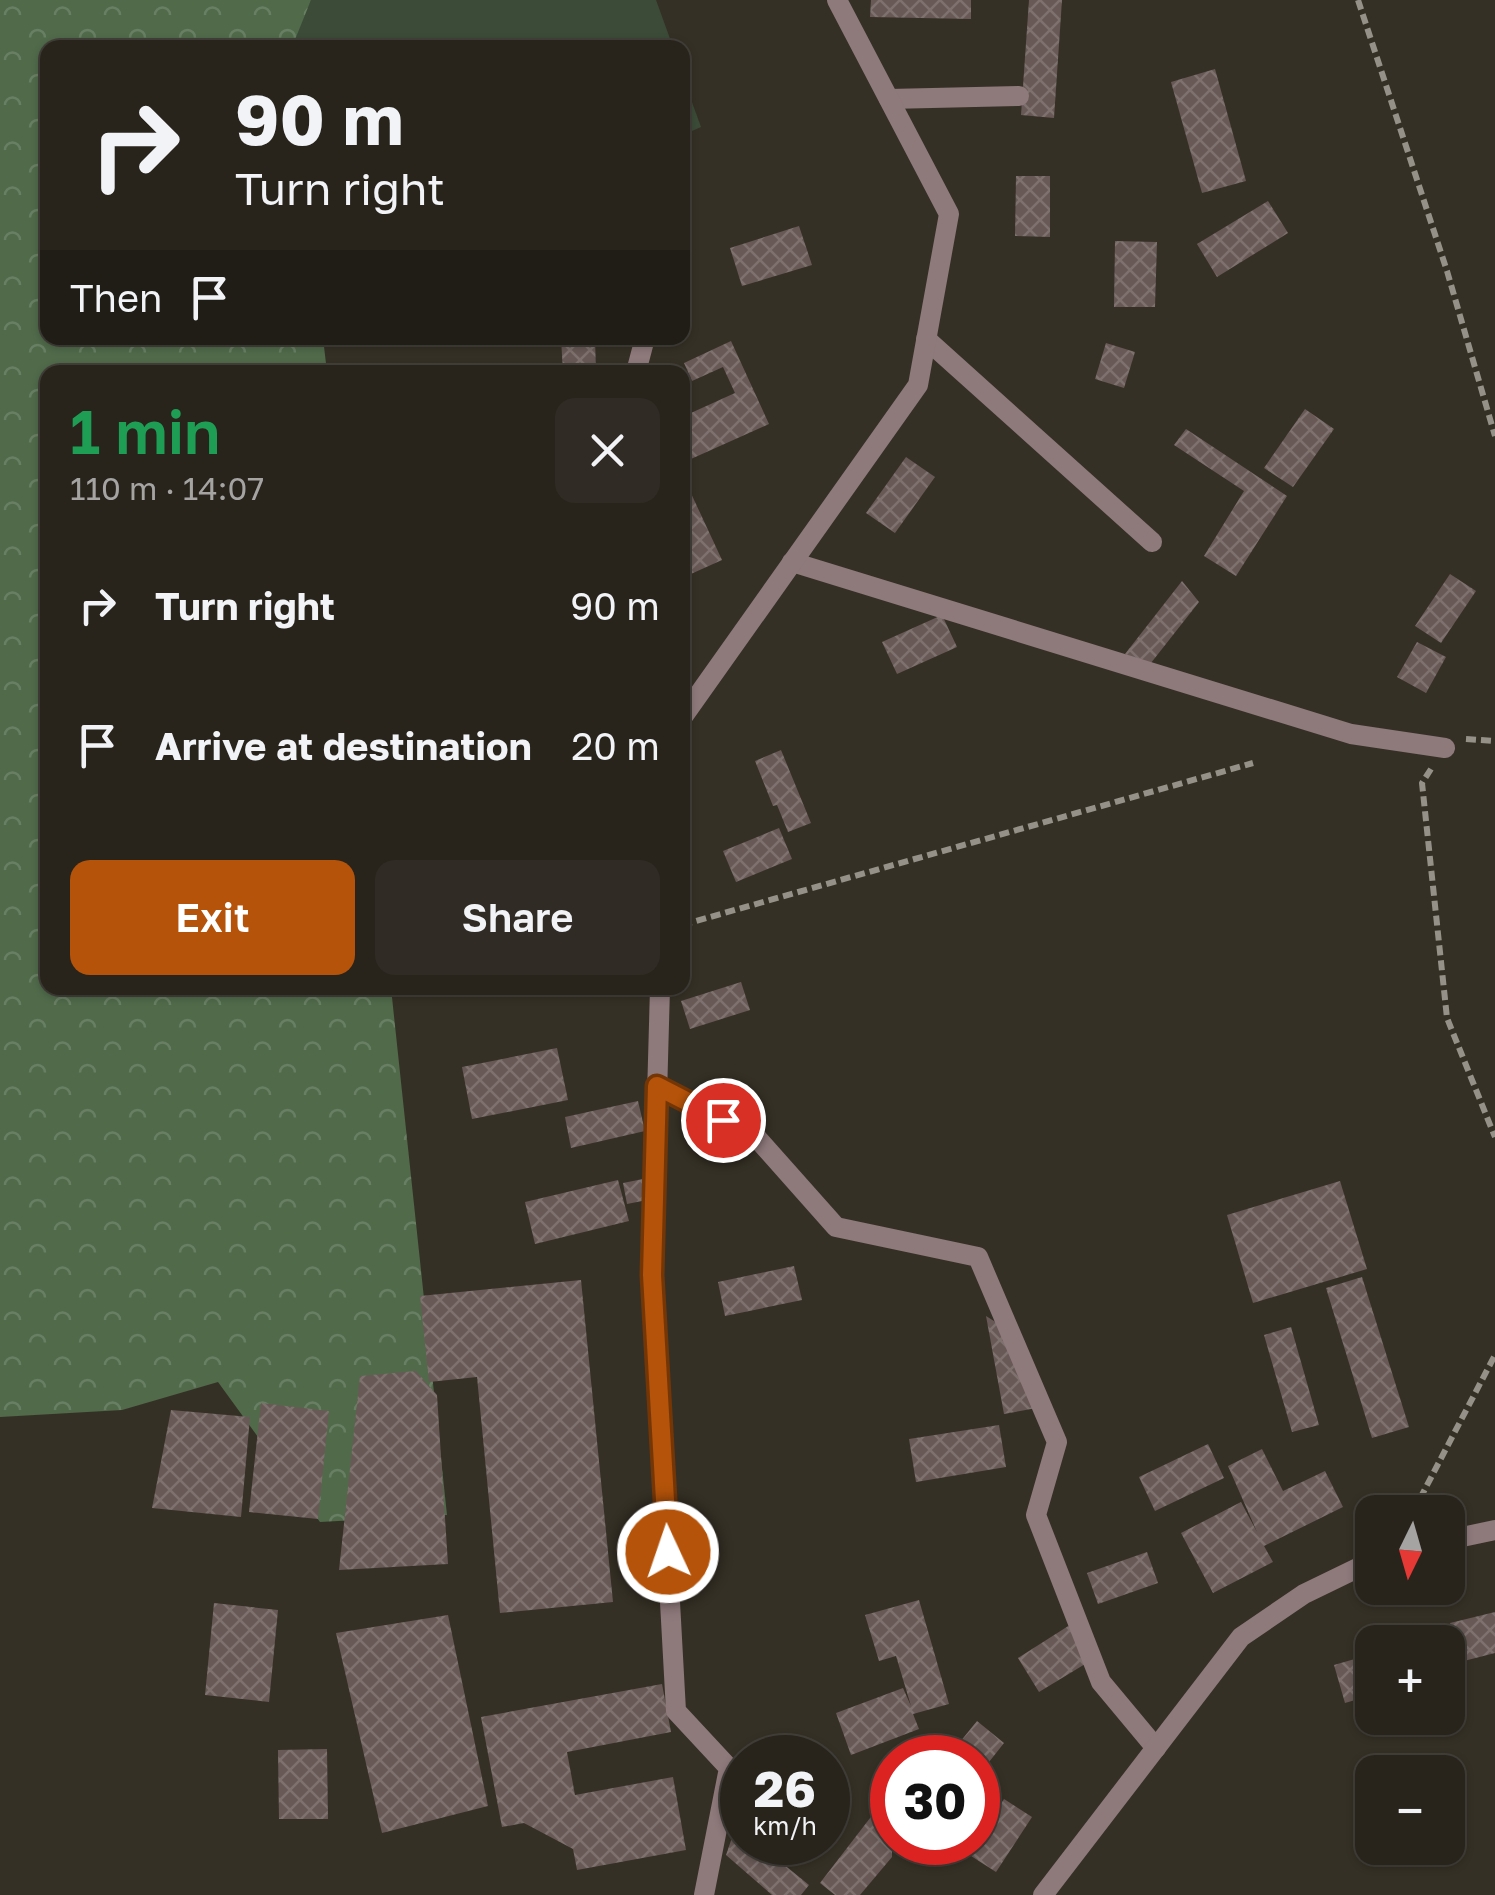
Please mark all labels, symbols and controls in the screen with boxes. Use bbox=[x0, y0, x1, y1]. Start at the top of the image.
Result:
text: 90 m bbox=[235, 76, 404, 160]
icon: right bbox=[70, 80, 200, 210]
text: Turn right bbox=[235, 161, 445, 215]
icon: arrive bbox=[182, 270, 237, 325]
text: Then bbox=[70, 275, 162, 320]
text: 1 min bbox=[70, 395, 220, 467]
button: close bbox=[555, 398, 660, 503]
text: 110 m · 14:07 bbox=[70, 469, 264, 507]
icon: right bbox=[70, 578, 125, 633]
text: Turn right bbox=[155, 583, 335, 628]
text: 90 m bbox=[570, 583, 660, 628]
icon: arrive bbox=[70, 718, 125, 773]
text: Arrive at destination bbox=[155, 723, 532, 768]
text: 20 m bbox=[571, 723, 660, 768]
button: Exit bbox=[70, 860, 355, 975]
button: Share bbox=[375, 860, 660, 975]
pin bbox=[681, 1078, 766, 1163]
icon: arrive bbox=[696, 1093, 751, 1148]
north arrow bbox=[1355, 1495, 1465, 1605]
map controls bbox=[1355, 1495, 1465, 1865]
position arrow bbox=[616, 1500, 720, 1604]
button: + bbox=[1355, 1625, 1465, 1735]
speed limit sign: 30 bbox=[870, 1735, 1000, 1865]
button: − bbox=[1355, 1755, 1465, 1865]
text: 26 bbox=[754, 1758, 816, 1818]
text: km/h bbox=[753, 1810, 817, 1841]

